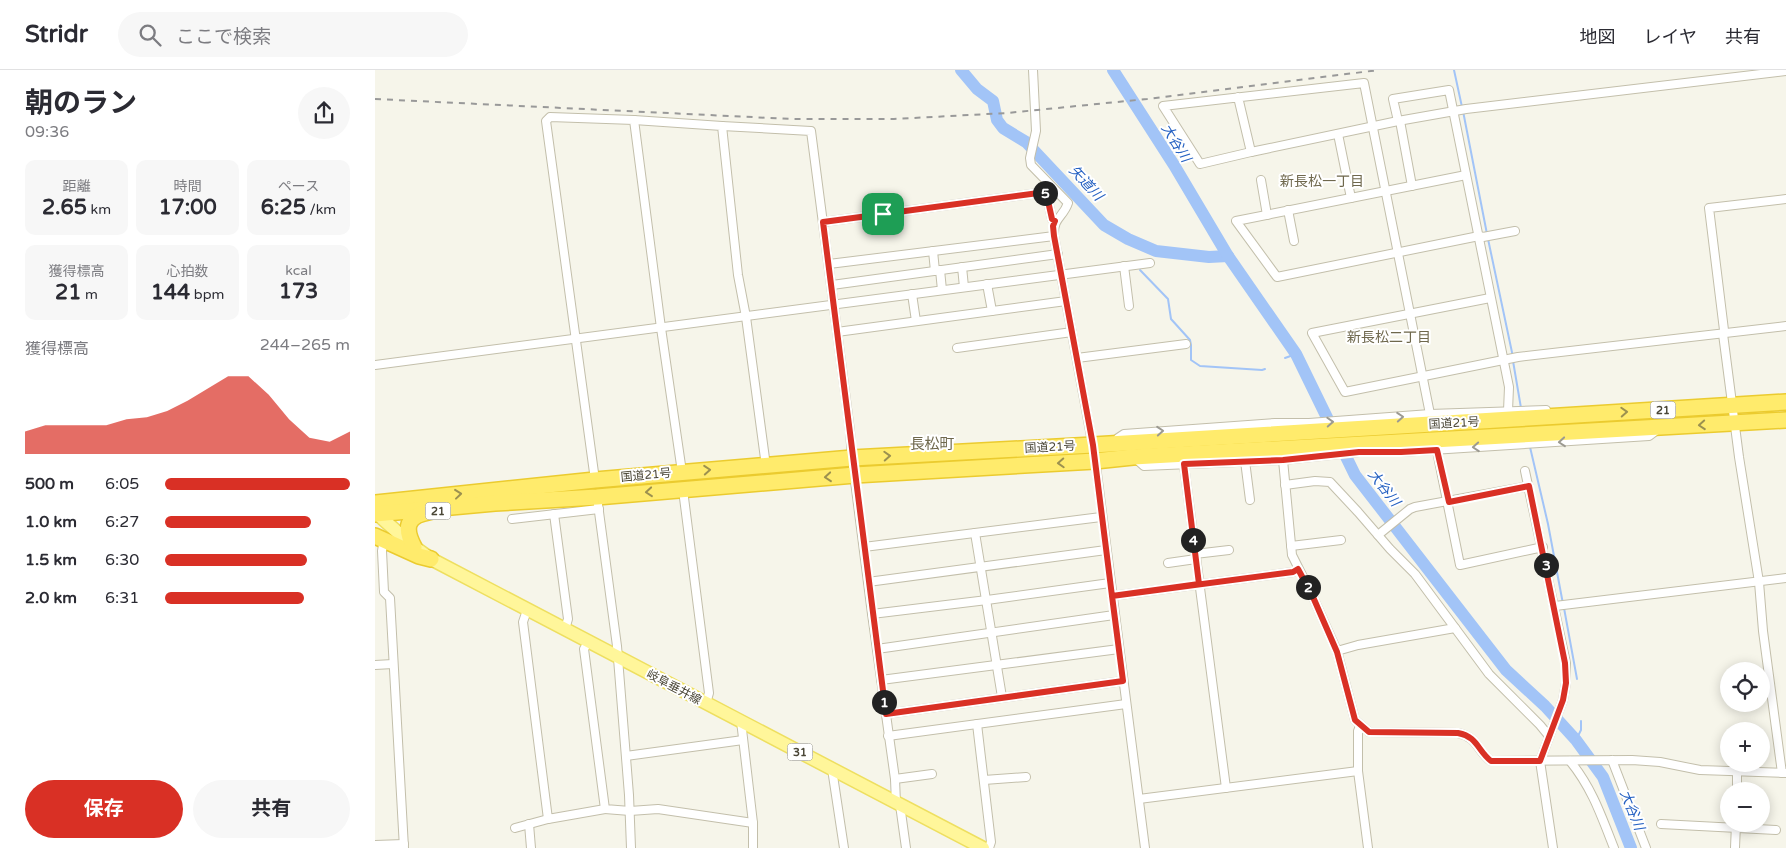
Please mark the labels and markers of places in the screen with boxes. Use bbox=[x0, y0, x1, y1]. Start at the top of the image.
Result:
pin: 5 bbox=[1033, 180, 1057, 206]
pin bbox=[862, 193, 904, 235]
pin: 4 bbox=[1181, 528, 1205, 552]
pin: 3 bbox=[1533, 552, 1559, 578]
pin: 2 bbox=[1295, 574, 1321, 600]
pin: 1 bbox=[871, 690, 897, 714]

